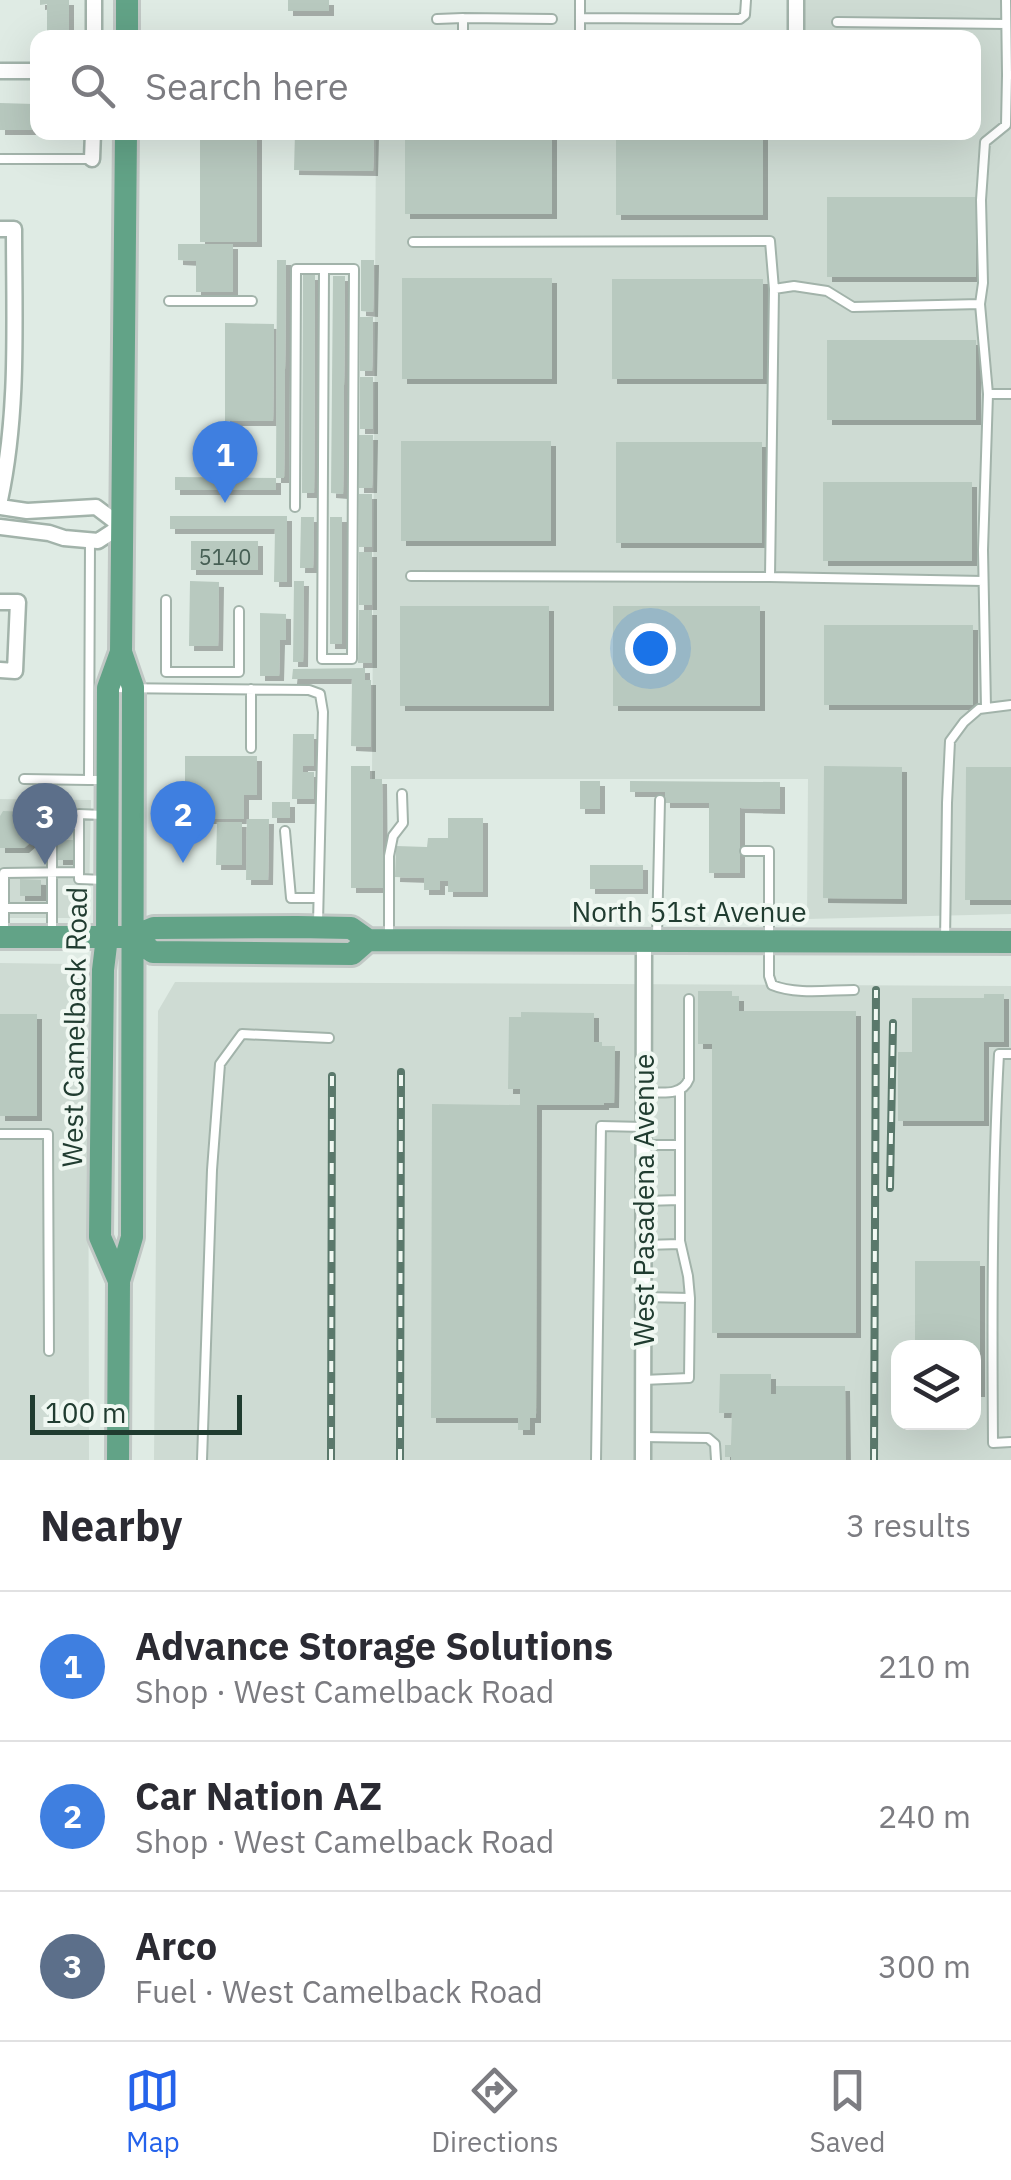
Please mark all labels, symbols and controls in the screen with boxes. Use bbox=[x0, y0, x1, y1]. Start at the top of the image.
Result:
search box bbox=[30, 30, 981, 140]
icon: search bbox=[65, 58, 120, 113]
text: Search here bbox=[145, 61, 349, 110]
pin: 1 bbox=[192, 420, 258, 503]
house number: 5140 bbox=[199, 542, 251, 571]
your location bbox=[625, 623, 676, 674]
pin: 2 bbox=[150, 780, 216, 863]
pin: 3 bbox=[12, 782, 78, 865]
street label: West Camelback Road bbox=[53, 886, 95, 1168]
street label: North 51st Avenue bbox=[571, 893, 807, 930]
street label: West Pasadena Avenue bbox=[625, 1054, 662, 1346]
map controls bbox=[891, 1340, 981, 1430]
button: layers bbox=[891, 1340, 981, 1430]
scale bar bbox=[30, 1390, 242, 1434]
text: 100 m bbox=[45, 1394, 126, 1431]
text: Nearby bbox=[40, 1498, 182, 1553]
text: 3 results bbox=[846, 1504, 971, 1546]
text: Advance Storage Solutions bbox=[135, 1621, 613, 1670]
text: 1 bbox=[63, 1645, 82, 1687]
text: 210 m bbox=[878, 1645, 971, 1687]
text: Shop · West Camelback Road bbox=[135, 1670, 554, 1712]
text: Car Nation AZ bbox=[135, 1771, 382, 1820]
text: 2 bbox=[63, 1795, 82, 1837]
text: 240 m bbox=[878, 1795, 971, 1837]
text: Shop · West Camelback Road bbox=[135, 1820, 554, 1862]
text: Arco bbox=[135, 1921, 217, 1970]
text: 3 bbox=[63, 1945, 82, 1987]
text: 300 m bbox=[878, 1945, 971, 1987]
text: Fuel · West Camelback Road bbox=[135, 1970, 543, 2012]
tab: Map bbox=[125, 2063, 180, 2160]
tab: Directions bbox=[431, 2063, 559, 2160]
tab: Saved bbox=[809, 2063, 886, 2160]

